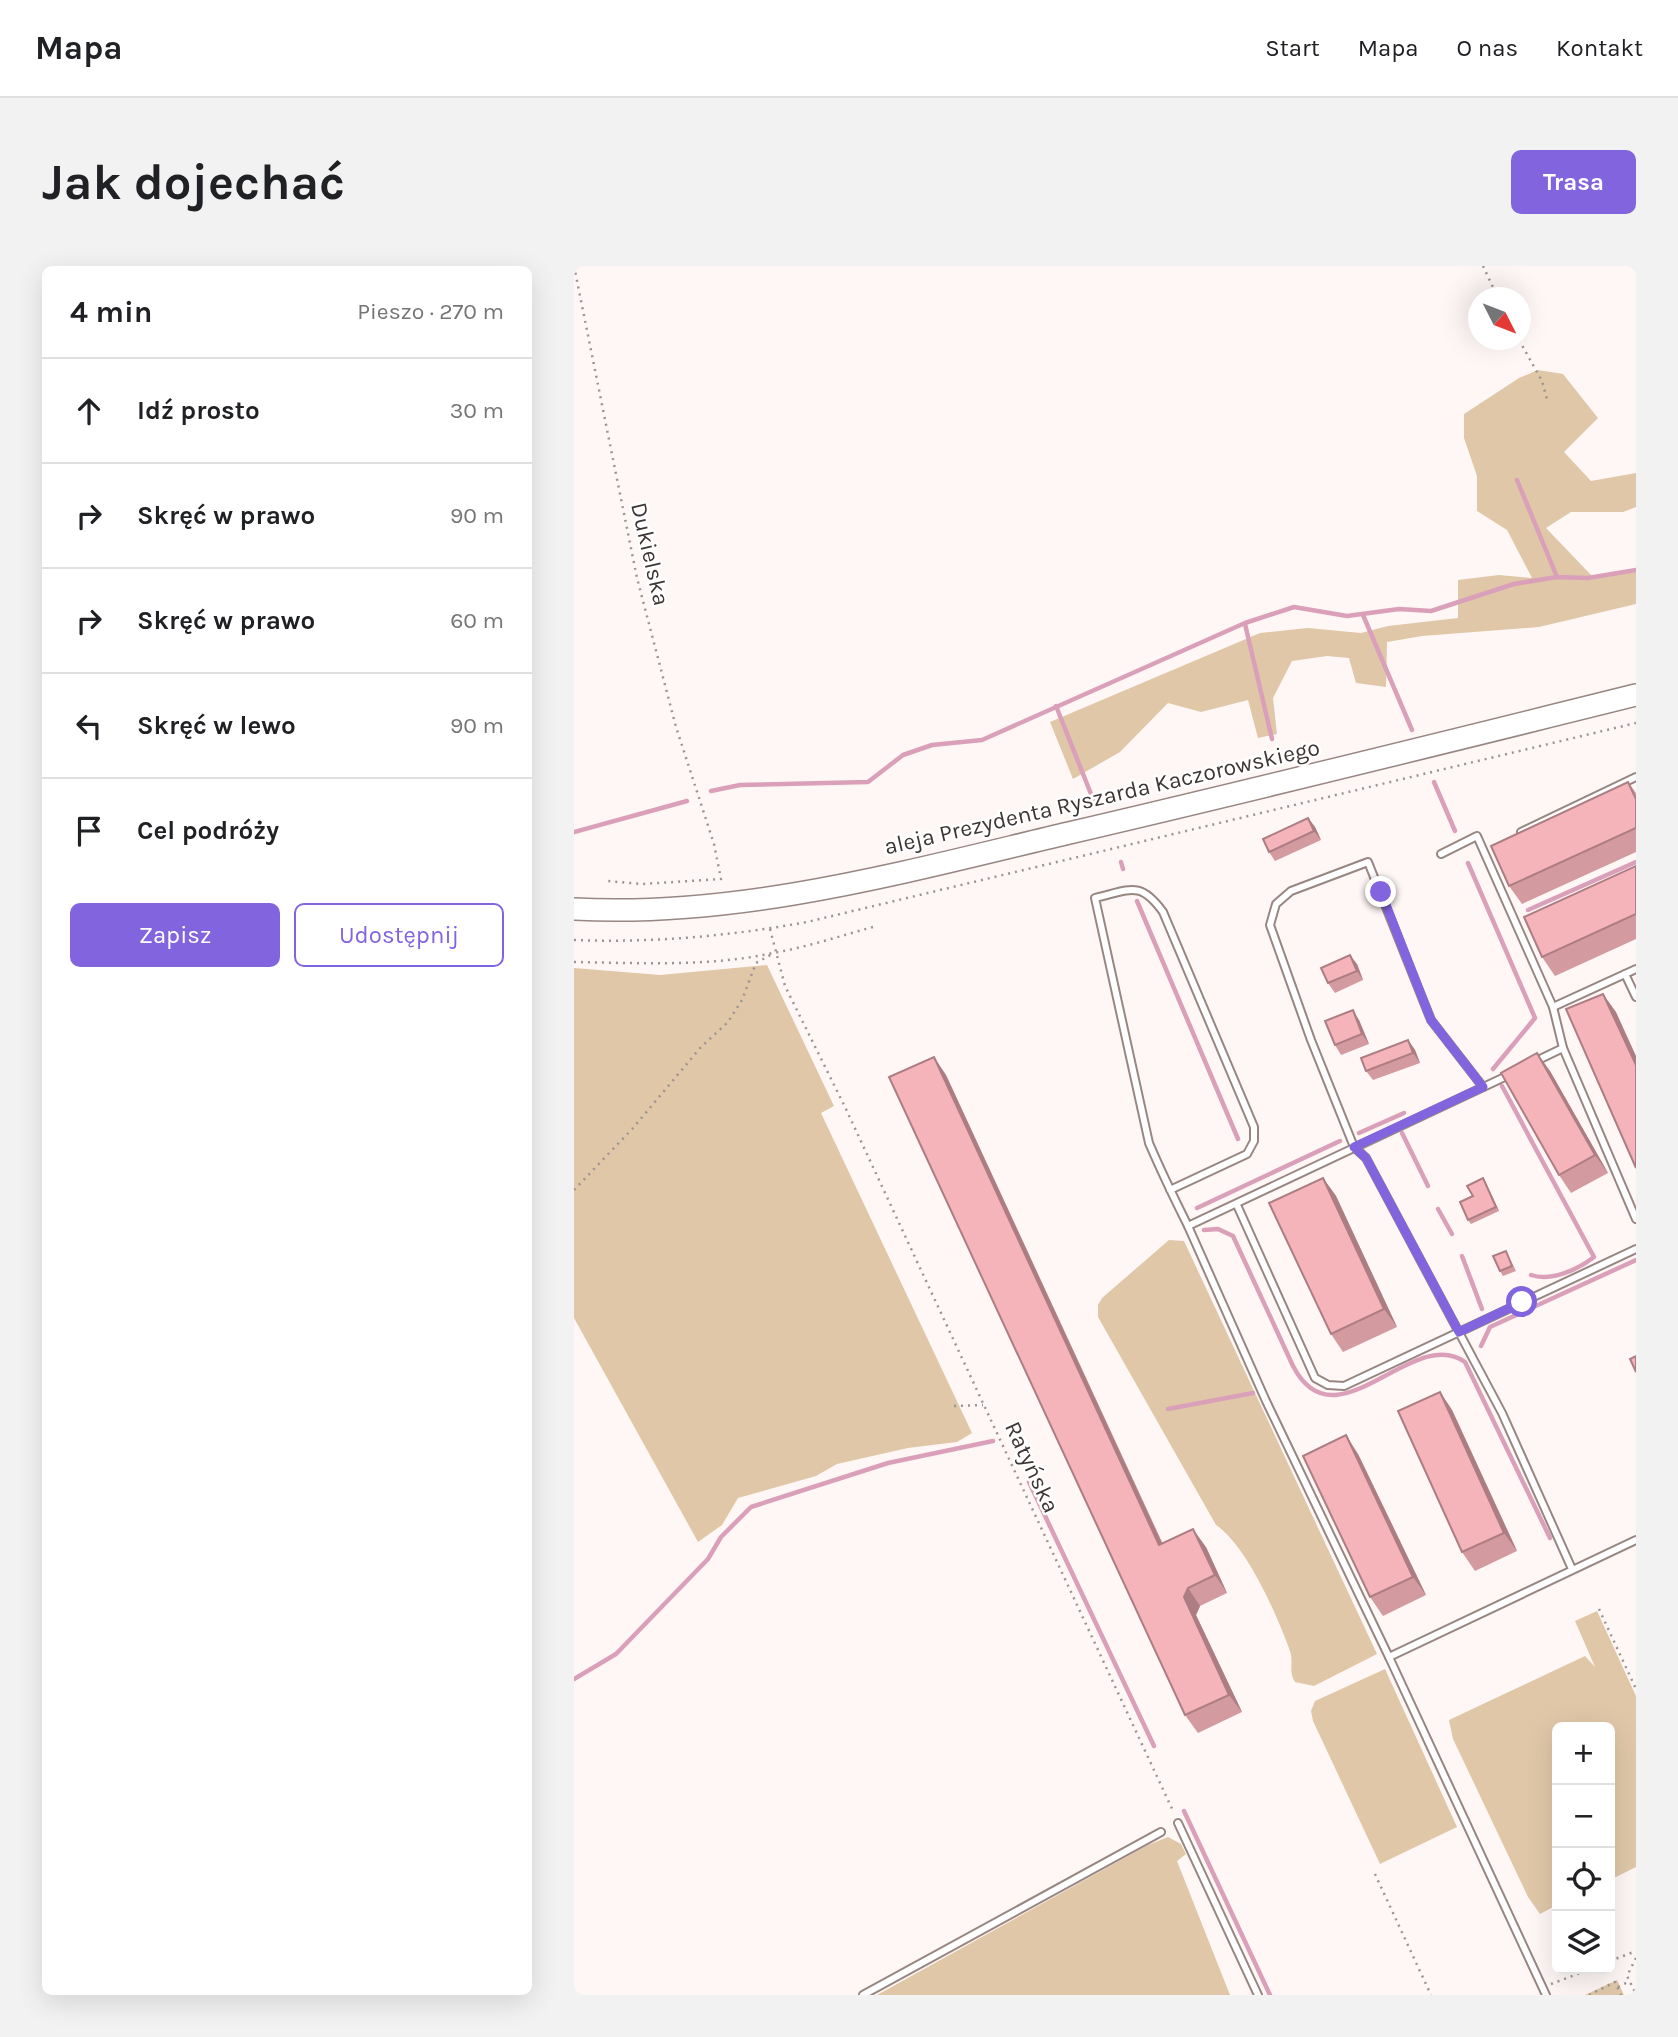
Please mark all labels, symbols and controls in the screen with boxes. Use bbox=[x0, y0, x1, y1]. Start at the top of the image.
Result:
text: Mapa bbox=[35, 29, 123, 67]
text: Start bbox=[1265, 34, 1320, 62]
text: Mapa bbox=[1358, 34, 1419, 62]
text: O nas bbox=[1457, 34, 1518, 62]
text: Kontakt bbox=[1556, 34, 1643, 62]
button: Trasa bbox=[1511, 150, 1636, 214]
text: Jak dojechać bbox=[42, 154, 345, 211]
north arrow bbox=[1468, 287, 1531, 350]
text: 4 min bbox=[70, 294, 152, 330]
text: Pieszo · 270 m bbox=[357, 298, 504, 325]
icon: ahead bbox=[70, 392, 108, 430]
text: Idź prosto bbox=[137, 395, 260, 426]
text: 30 m bbox=[450, 397, 504, 424]
icon: right bbox=[70, 497, 108, 535]
text: Skręć w prawo bbox=[137, 500, 315, 531]
street label: Dukielska bbox=[625, 500, 675, 608]
text: 90 m bbox=[450, 502, 504, 529]
icon: right bbox=[70, 602, 108, 640]
text: Skręć w prawo bbox=[137, 605, 315, 636]
text: 60 m bbox=[450, 607, 504, 634]
icon: left bbox=[70, 707, 108, 745]
text: Skręć w lewo bbox=[137, 710, 296, 741]
text: 90 m bbox=[450, 712, 504, 739]
street label: aleja Prezydenta Ryszarda Kaczorowskiego bbox=[882, 734, 1322, 860]
icon: arrive bbox=[70, 812, 108, 850]
text: Cel podróży bbox=[137, 815, 279, 846]
route end bbox=[1365, 876, 1396, 907]
button: Zapisz bbox=[70, 903, 280, 967]
button: Udostępnij bbox=[294, 903, 504, 967]
route start bbox=[1506, 1286, 1537, 1317]
street label: Ratyńska bbox=[999, 1417, 1065, 1517]
map controls bbox=[1552, 1722, 1615, 1974]
button: + bbox=[1552, 1722, 1615, 1785]
button: − bbox=[1552, 1785, 1615, 1848]
button: locate bbox=[1552, 1848, 1615, 1911]
button: layers bbox=[1552, 1911, 1615, 1974]

